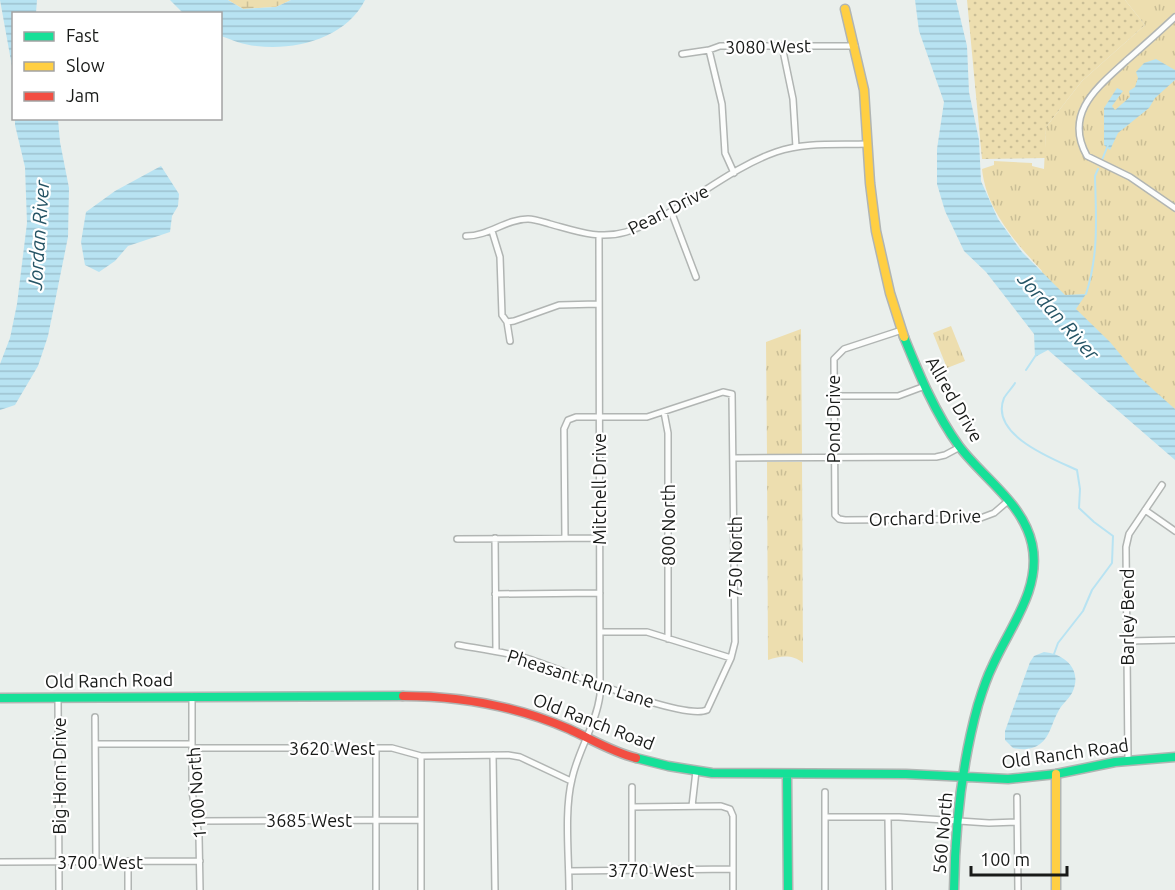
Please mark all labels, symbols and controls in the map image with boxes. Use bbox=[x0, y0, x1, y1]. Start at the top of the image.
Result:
legend bbox=[12, 12, 222, 120]
text: Fast bbox=[66, 25, 99, 45]
street label: 3080 West bbox=[725, 35, 811, 57]
text: Slow bbox=[66, 55, 105, 75]
text: Jam bbox=[66, 85, 100, 105]
water label: Jordan River bbox=[23, 178, 53, 292]
street label: Pearl Drive bbox=[624, 180, 712, 238]
water label: Jordan River bbox=[1013, 267, 1105, 366]
street label: Allred Drive bbox=[923, 353, 987, 445]
street label: Pond Drive bbox=[823, 375, 843, 463]
street label: Mitchell Drive bbox=[589, 433, 609, 545]
street label: 800 North bbox=[658, 484, 678, 566]
street label: Orchard Drive bbox=[868, 505, 982, 529]
street label: 750 North bbox=[725, 516, 745, 598]
street label: Barley Bend bbox=[1117, 568, 1137, 666]
street label: Pheasant Run Lane bbox=[505, 645, 657, 711]
street label: Old Ranch Road bbox=[45, 669, 173, 691]
street label: Old Ranch Road bbox=[531, 689, 657, 753]
street label: Big Horn Drive bbox=[49, 717, 69, 835]
street label: Old Ranch Road bbox=[1000, 734, 1130, 772]
street label: 3620 West bbox=[289, 738, 375, 758]
street label: 1100 North bbox=[183, 746, 209, 840]
street label: 560 North bbox=[928, 791, 956, 875]
street label: 3685 West bbox=[266, 810, 352, 830]
scale bar bbox=[971, 839, 1067, 877]
text: 100 m bbox=[980, 849, 1030, 869]
street label: 3700 West bbox=[57, 852, 143, 872]
street label: 3770 West bbox=[608, 860, 694, 880]

